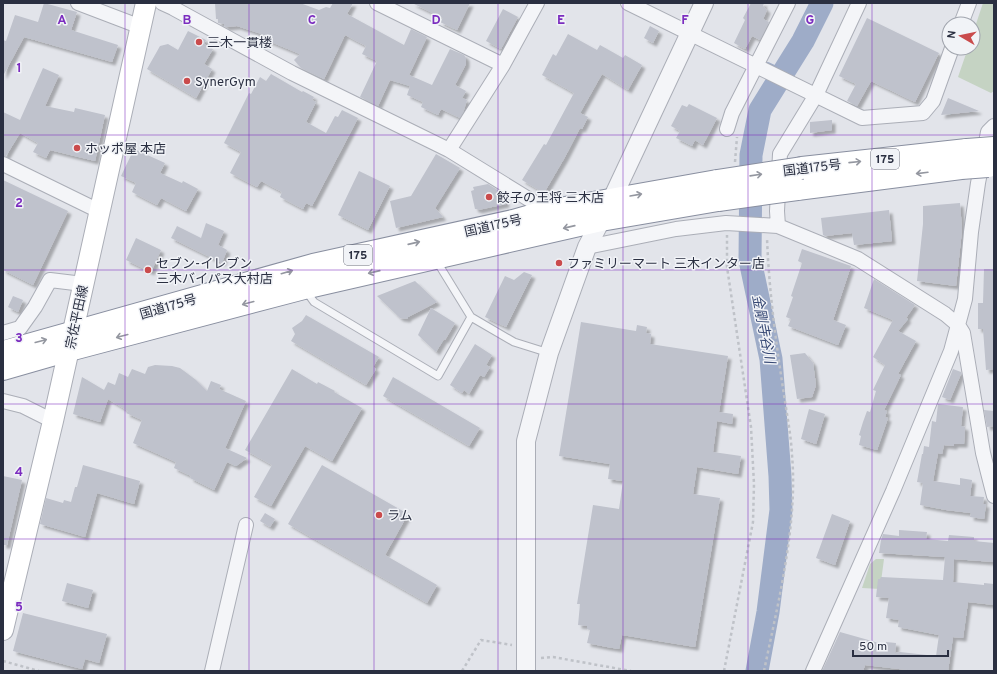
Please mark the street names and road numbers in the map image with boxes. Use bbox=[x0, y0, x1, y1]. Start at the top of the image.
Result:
road number: 175 bbox=[871, 149, 899, 169]
street label: 国道175号 bbox=[782, 157, 842, 180]
street label: 国道175号 bbox=[463, 213, 524, 241]
road number: 175 bbox=[344, 245, 372, 265]
street label: 宗佐平田線 bbox=[62, 284, 93, 351]
street label: 国道175号 bbox=[138, 292, 199, 324]

